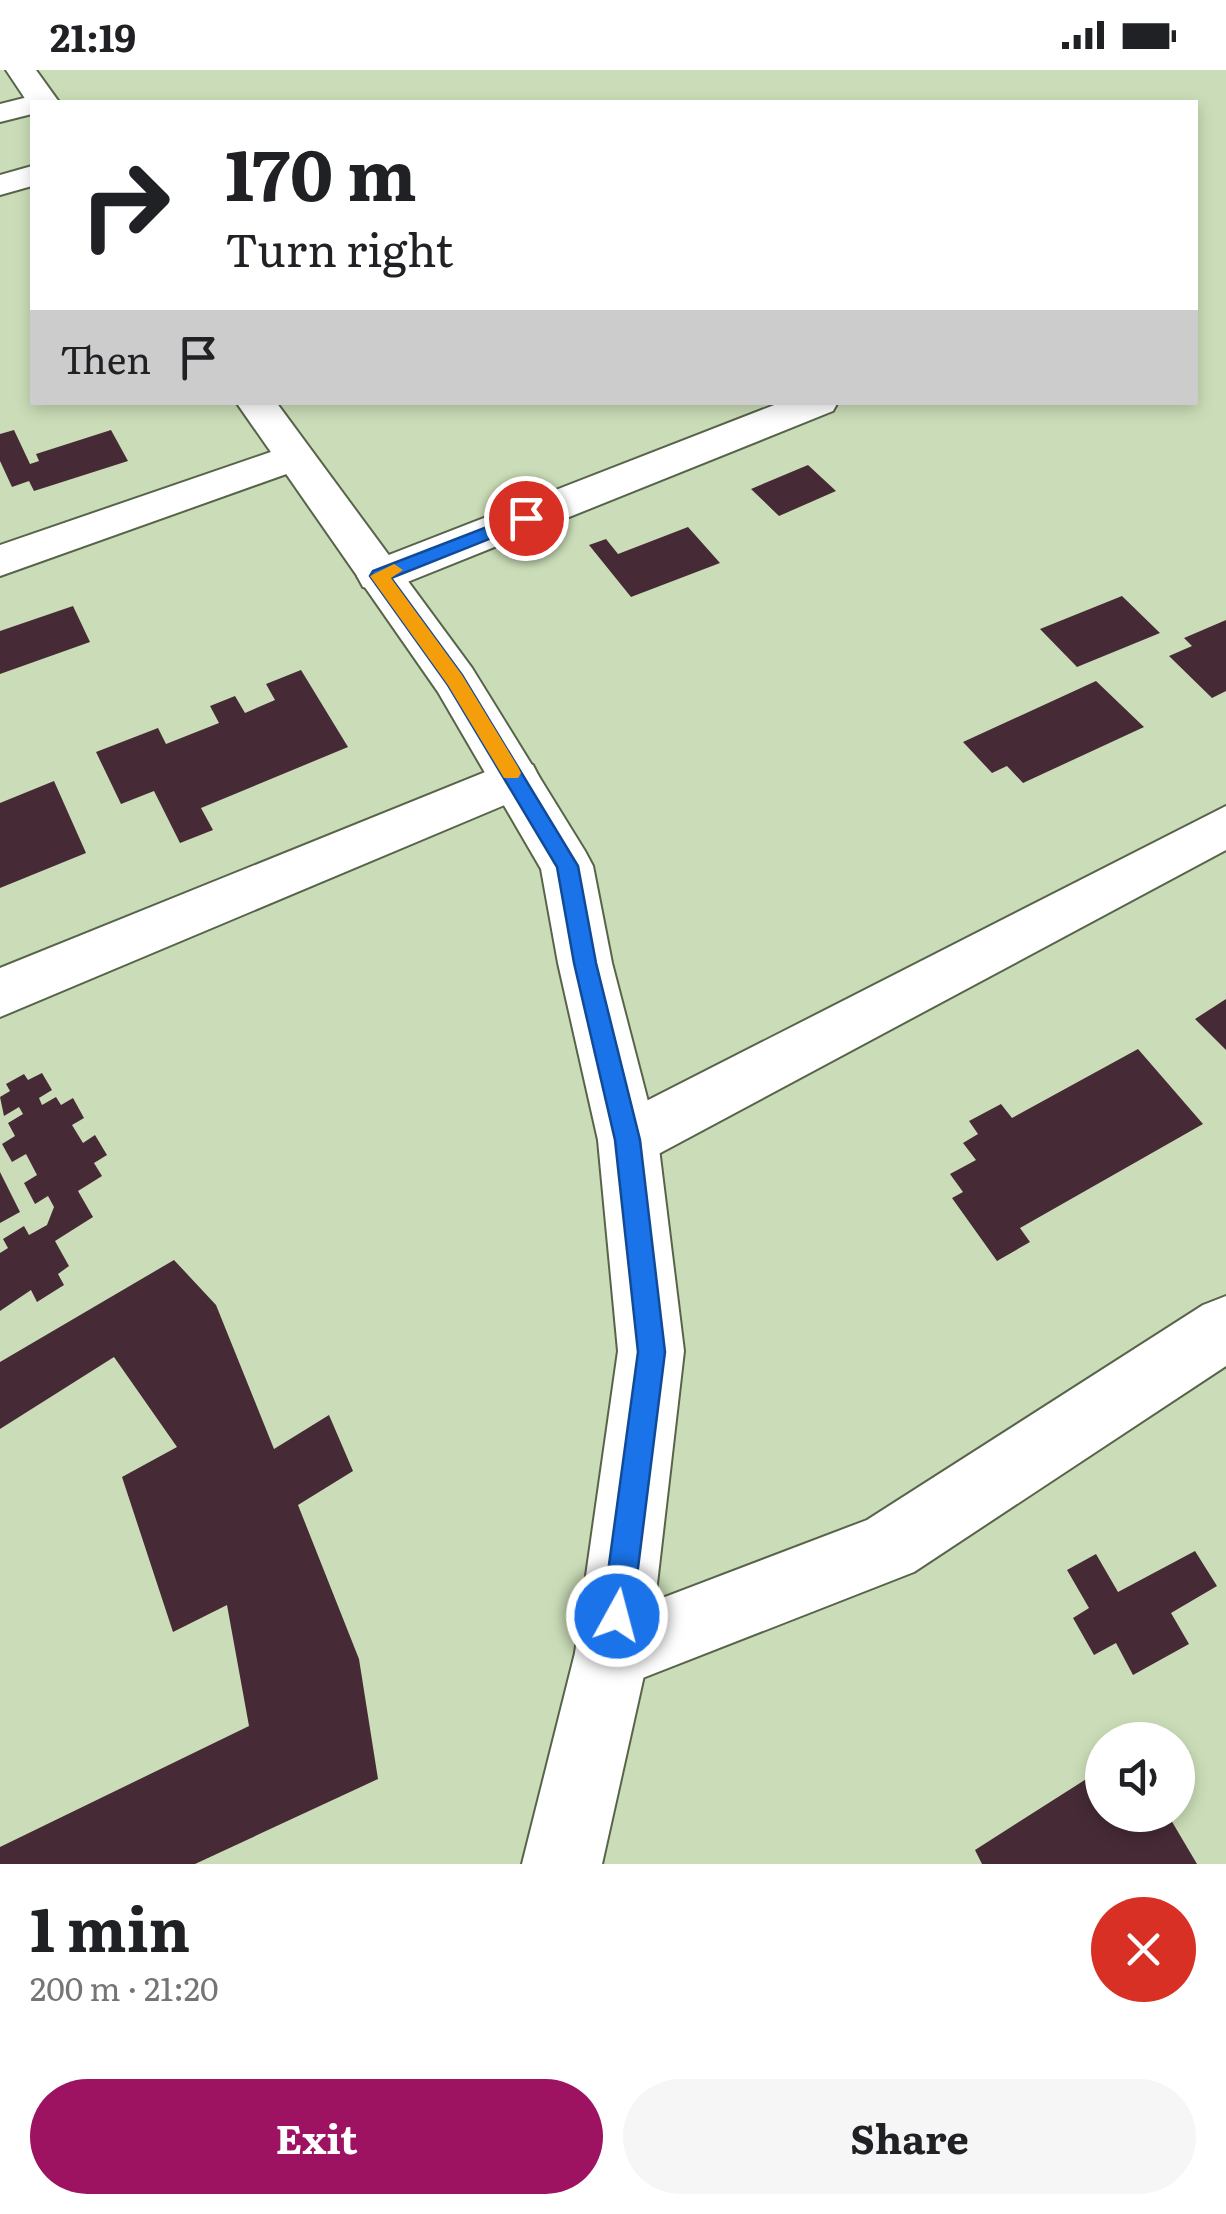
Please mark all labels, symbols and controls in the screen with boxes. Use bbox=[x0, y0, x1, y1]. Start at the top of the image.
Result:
text: 21:19 bbox=[50, 7, 136, 64]
text: 170 m bbox=[225, 119, 417, 223]
icon: right bbox=[60, 140, 190, 270]
text: Turn right bbox=[225, 214, 453, 281]
text: Then bbox=[60, 329, 151, 386]
icon: arrive bbox=[171, 330, 226, 385]
pin bbox=[484, 476, 569, 561]
icon: arrive bbox=[499, 491, 554, 546]
position arrow bbox=[565, 1564, 669, 1668]
map controls bbox=[1085, 1722, 1195, 1832]
button: sound bbox=[1085, 1722, 1195, 1832]
text: 1 min bbox=[30, 1881, 190, 1970]
button: close bbox=[1091, 1897, 1196, 2002]
text: 200 m · 21:20 bbox=[30, 1963, 218, 2011]
button: Exit bbox=[30, 2079, 603, 2194]
button: Share bbox=[623, 2079, 1196, 2194]

